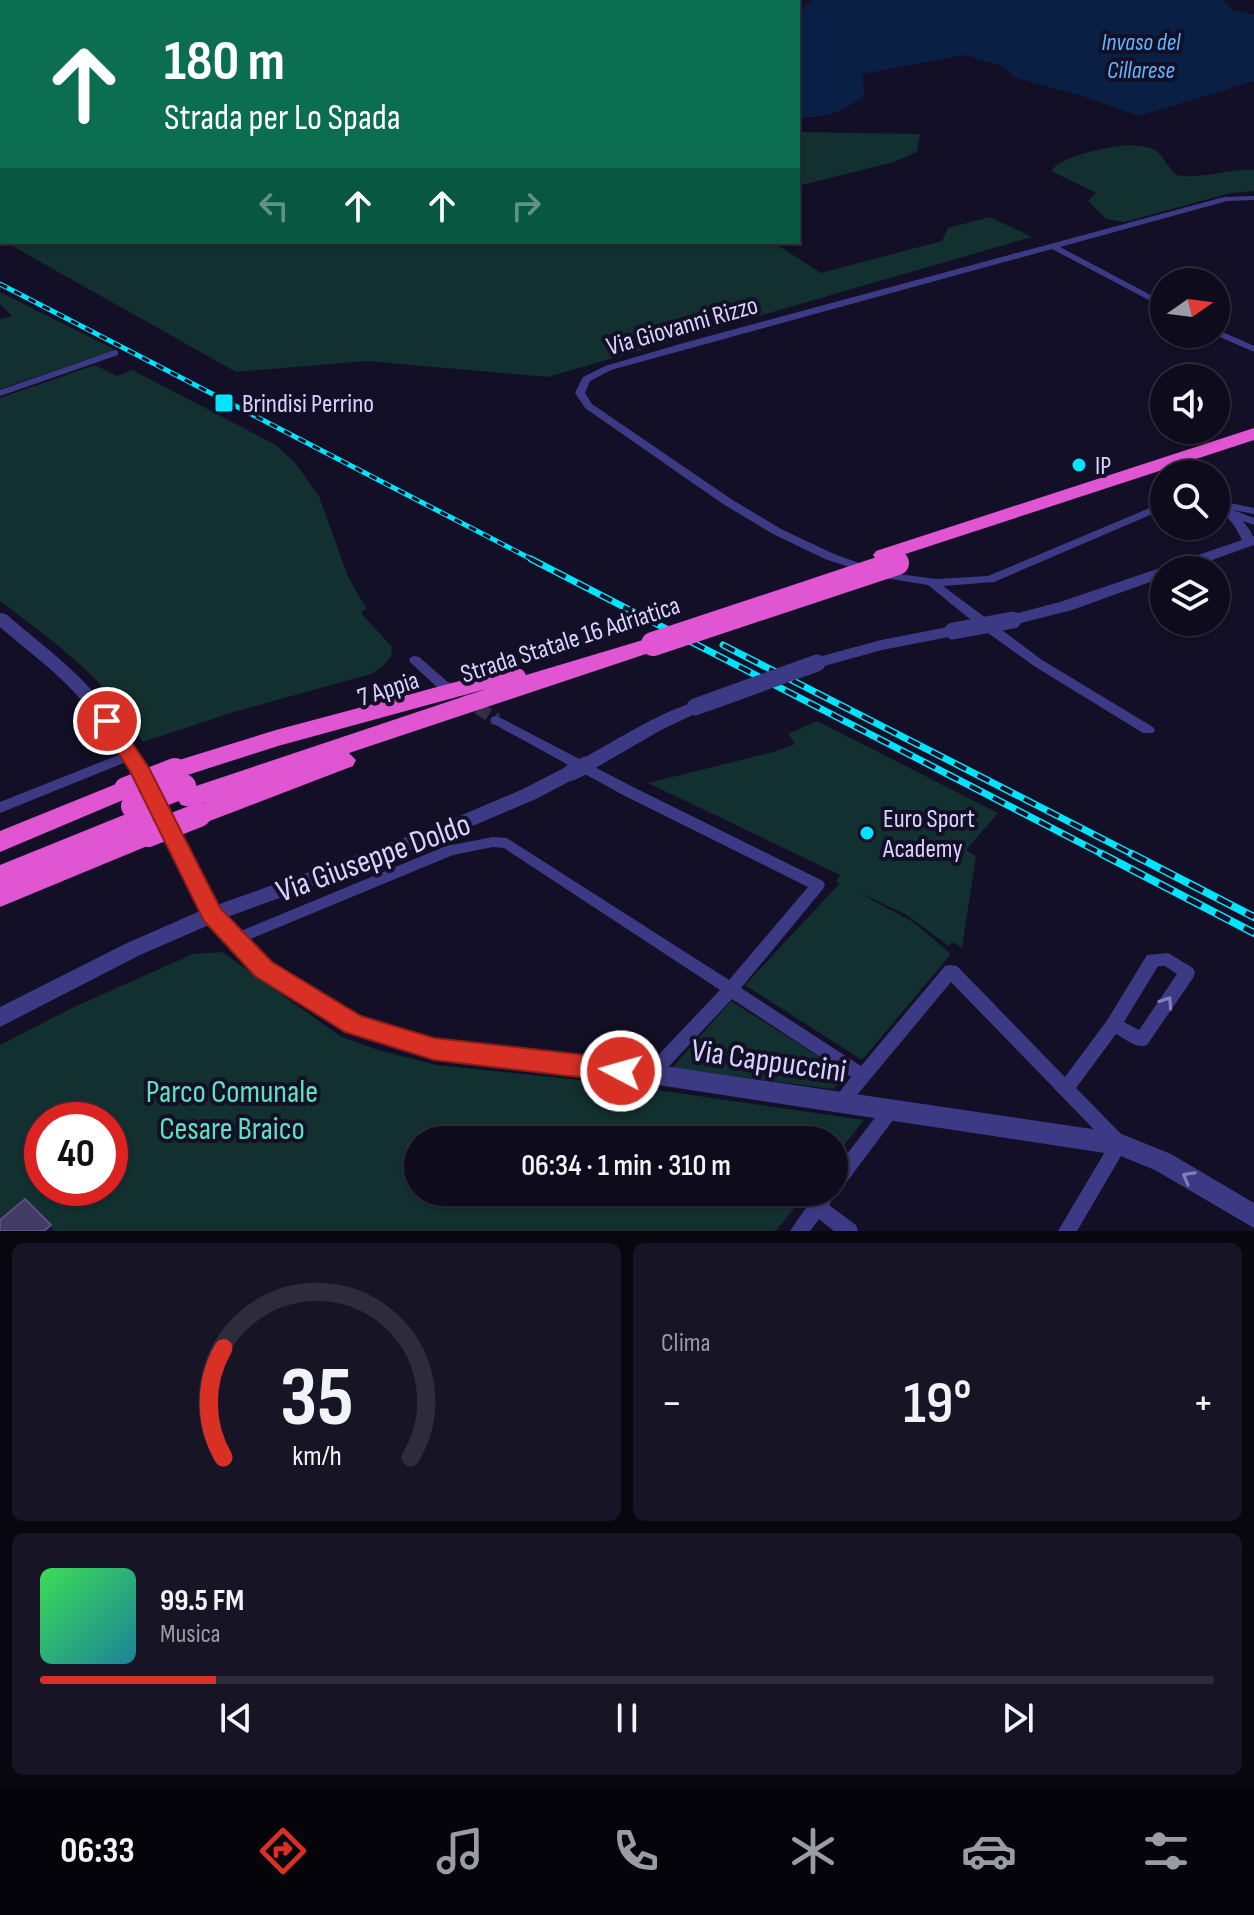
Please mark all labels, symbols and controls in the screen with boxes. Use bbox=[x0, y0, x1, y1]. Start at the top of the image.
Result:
water label: Invaso del Cillarese bbox=[1102, 28, 1181, 85]
text: 180 m bbox=[164, 29, 285, 96]
icon: ahead bbox=[32, 32, 136, 136]
text: Strada per Lo Spada bbox=[164, 97, 401, 140]
icon: left bbox=[252, 184, 296, 228]
icon: ahead bbox=[336, 184, 380, 228]
icon: ahead bbox=[420, 184, 464, 228]
icon: right bbox=[504, 184, 548, 228]
north arrow bbox=[1150, 268, 1230, 348]
map controls bbox=[1150, 268, 1230, 636]
street label: Via Giovanni Rizzo bbox=[603, 290, 762, 363]
button: sound bbox=[1150, 364, 1230, 444]
place label: Brindisi Perrino bbox=[242, 389, 374, 420]
marker: Brindisi Perrino bbox=[213, 392, 235, 414]
place label: IP bbox=[1095, 451, 1111, 482]
marker: IP bbox=[1070, 456, 1088, 474]
button: search bbox=[1150, 460, 1230, 540]
button: layers bbox=[1150, 556, 1230, 636]
street label: Strada Statale 16 Adriatica bbox=[457, 590, 684, 690]
street label: 7 Appia bbox=[354, 665, 423, 714]
pin bbox=[73, 687, 141, 755]
icon: arrive bbox=[85, 699, 129, 743]
place label: Euro Sport Academy bbox=[882, 804, 975, 865]
street label: Via Giuseppe Doldo bbox=[271, 805, 476, 912]
marker: Euro Sport Academy bbox=[858, 824, 876, 842]
one-way arrow bbox=[1157, 997, 1172, 1011]
position arrow bbox=[579, 1029, 663, 1113]
street label: Via Cappuccini bbox=[689, 1031, 849, 1092]
park label: Parco Comunale Cesare Braico bbox=[146, 1073, 318, 1149]
speed limit sign: 40 bbox=[24, 1102, 128, 1206]
text: 06:34 · 1 min · 310 m bbox=[521, 1148, 731, 1184]
one-way arrow bbox=[1182, 1171, 1197, 1187]
text: Clima bbox=[661, 1328, 711, 1359]
text: 35 bbox=[280, 1349, 353, 1449]
text: 19° bbox=[903, 1368, 972, 1440]
text: − bbox=[661, 1377, 683, 1430]
text: + bbox=[1192, 1377, 1214, 1430]
text: km/h bbox=[292, 1439, 341, 1474]
text: 99.5 FM bbox=[160, 1583, 244, 1619]
text: Musica bbox=[160, 1619, 221, 1650]
icon: previous bbox=[214, 1696, 258, 1740]
icon: pause bbox=[605, 1696, 649, 1740]
icon: next bbox=[996, 1696, 1040, 1740]
icon: directions bbox=[255, 1823, 311, 1879]
icon: music bbox=[432, 1823, 488, 1879]
icon: phone bbox=[608, 1823, 664, 1879]
icon: climate bbox=[785, 1823, 841, 1879]
icon: car bbox=[961, 1823, 1017, 1879]
icon: filters bbox=[1138, 1823, 1194, 1879]
text: 06:33 bbox=[60, 1830, 135, 1873]

